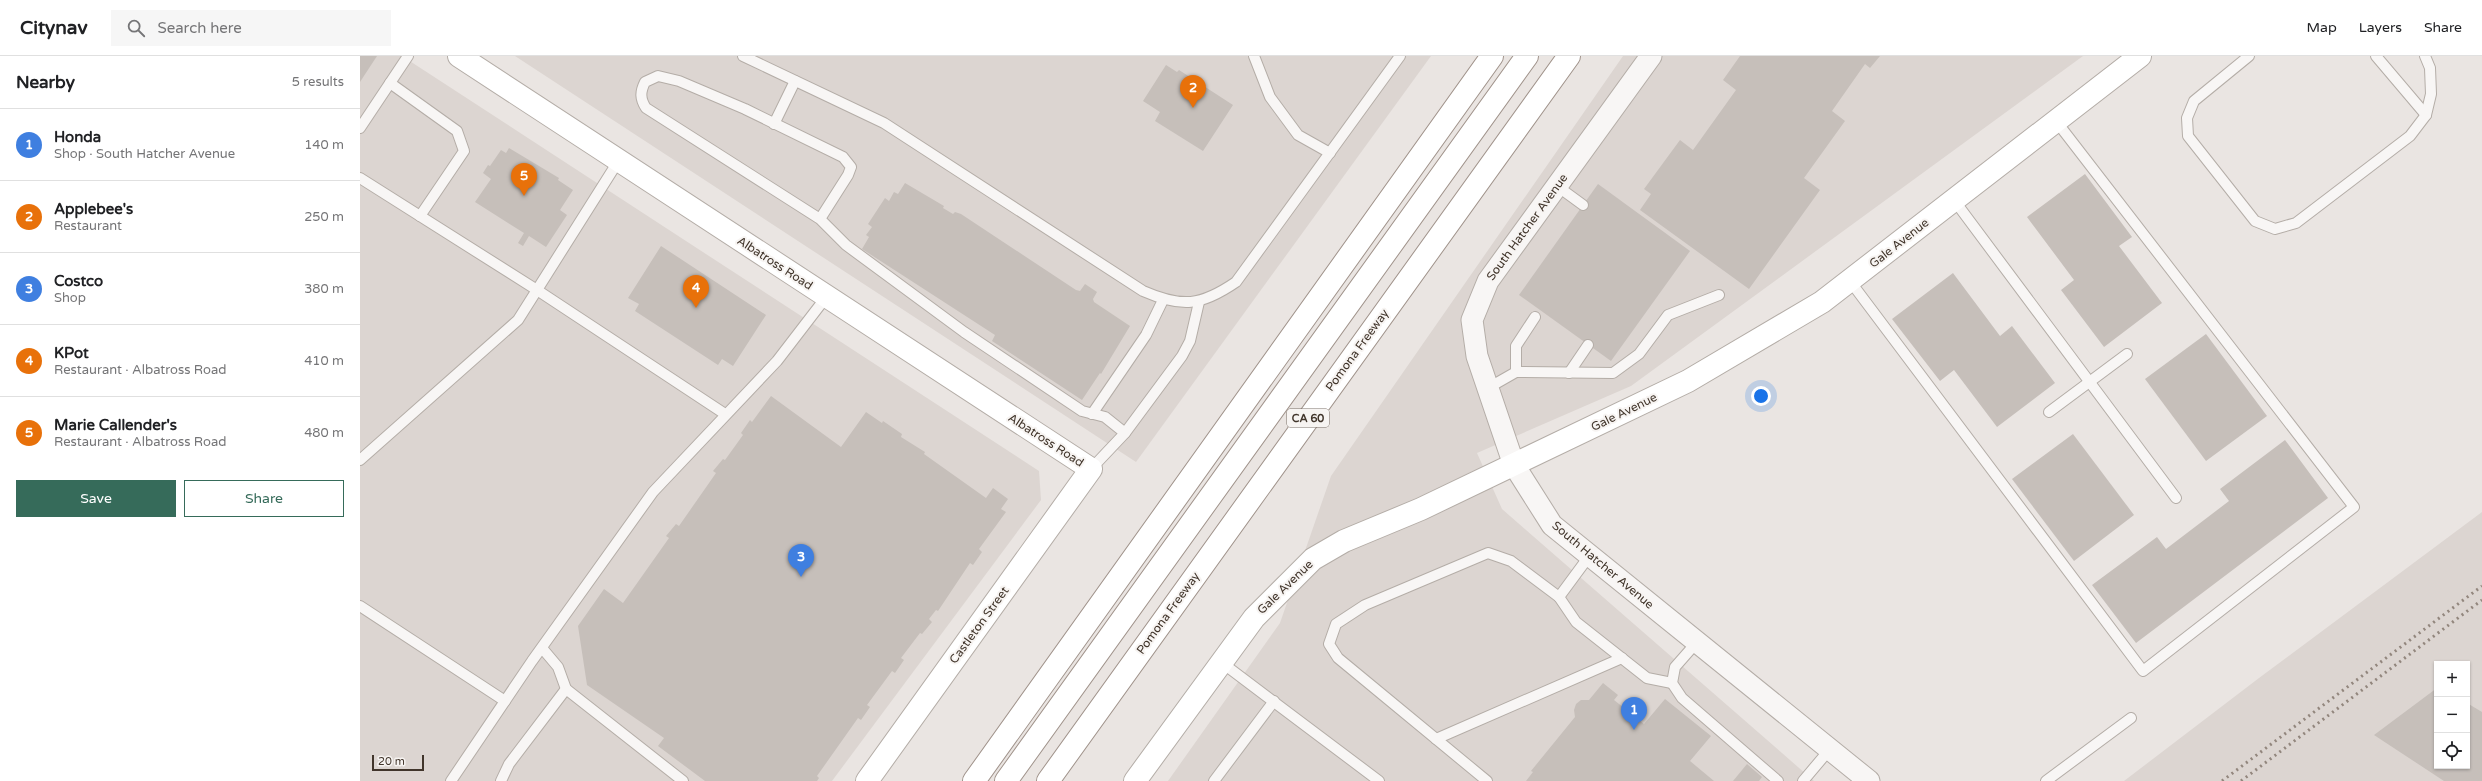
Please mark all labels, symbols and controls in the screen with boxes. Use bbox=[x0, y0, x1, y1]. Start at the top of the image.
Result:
search box bbox=[111, 10, 391, 46]
text: Citynav bbox=[20, 17, 87, 39]
icon: search bbox=[125, 17, 147, 39]
text: Search here bbox=[157, 19, 242, 37]
text: Map bbox=[2307, 19, 2337, 36]
text: Layers bbox=[2359, 19, 2402, 36]
text: Share bbox=[2424, 19, 2462, 36]
text: Nearby bbox=[16, 72, 75, 93]
text: 5 results bbox=[292, 74, 344, 90]
pin: 2 bbox=[1180, 75, 1206, 108]
text: Honda bbox=[54, 128, 101, 146]
text: 1 bbox=[25, 137, 33, 153]
text: 140 m bbox=[304, 137, 344, 153]
text: Shop · South Hatcher Avenue bbox=[54, 146, 235, 162]
pin: 5 bbox=[511, 163, 537, 196]
street label: South Hatcher Avenue bbox=[1484, 171, 1570, 283]
text: Applebee's bbox=[54, 200, 133, 218]
text: 2 bbox=[25, 209, 33, 225]
text: 250 m bbox=[304, 209, 344, 225]
street label: Gale Avenue bbox=[1866, 215, 1932, 271]
text: Restaurant bbox=[54, 218, 122, 234]
street label: Albatross Road bbox=[735, 233, 815, 293]
text: Costco bbox=[54, 272, 103, 290]
pin: 4 bbox=[683, 275, 709, 308]
text: 3 bbox=[25, 281, 33, 297]
text: 380 m bbox=[304, 281, 344, 297]
text: Shop bbox=[54, 290, 86, 306]
street label: Pomona Freeway bbox=[1323, 306, 1392, 394]
text: KPot bbox=[54, 344, 89, 362]
text: 4 bbox=[25, 353, 33, 369]
text: 410 m bbox=[304, 353, 344, 369]
text: Restaurant · Albatross Road bbox=[54, 362, 226, 378]
your location bbox=[1751, 386, 1771, 406]
street label: Gale Avenue bbox=[1589, 390, 1659, 434]
road number: CA 60 bbox=[1287, 409, 1329, 427]
street label: Albatross Road bbox=[1006, 410, 1086, 470]
text: Marie Callender's bbox=[54, 416, 177, 434]
text: 5 bbox=[25, 425, 33, 441]
text: 480 m bbox=[304, 425, 344, 441]
text: Restaurant · Albatross Road bbox=[54, 434, 226, 450]
button: Save bbox=[16, 480, 176, 517]
button: Share bbox=[184, 480, 344, 517]
street label: South Hatcher Avenue bbox=[1549, 518, 1657, 612]
pin: 3 bbox=[788, 544, 814, 577]
street label: Gale Avenue bbox=[1254, 557, 1316, 617]
street label: Pomona Freeway bbox=[1134, 569, 1203, 657]
street label: Castleton Street bbox=[946, 583, 1012, 666]
map controls bbox=[2434, 661, 2470, 769]
button: + bbox=[2434, 661, 2470, 697]
pin: 1 bbox=[1621, 697, 1647, 730]
button: − bbox=[2434, 697, 2470, 733]
button: locate bbox=[2434, 733, 2470, 769]
scale bar bbox=[372, 753, 424, 772]
text: 20 m bbox=[378, 755, 405, 768]

